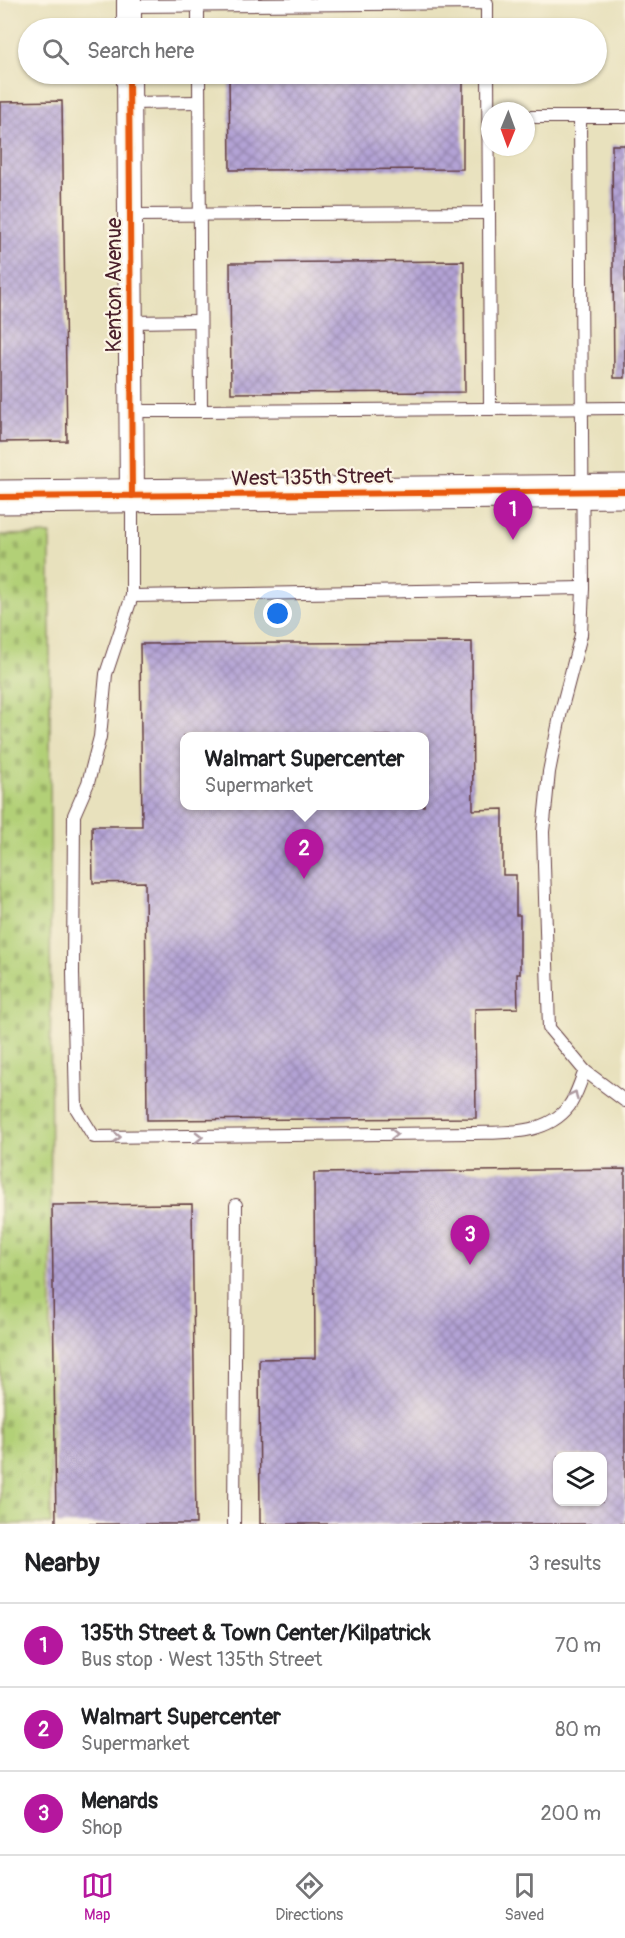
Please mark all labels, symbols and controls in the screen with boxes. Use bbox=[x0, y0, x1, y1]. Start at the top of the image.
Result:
search box bbox=[18, 18, 607, 84]
icon: search bbox=[39, 35, 72, 68]
text: Search here bbox=[87, 37, 194, 65]
north arrow bbox=[481, 102, 535, 156]
street label: Kenton Avenue bbox=[101, 217, 128, 352]
street label: West 135th Street bbox=[231, 463, 394, 492]
pin: 1 bbox=[494, 490, 532, 540]
your location bbox=[263, 599, 292, 628]
popup bbox=[180, 732, 429, 810]
text: Walmart Supercenter bbox=[205, 745, 404, 773]
text: Supermarket bbox=[205, 773, 313, 798]
pin: 2 bbox=[284, 830, 324, 879]
one-way arrow bbox=[567, 1090, 579, 1101]
one-way arrow bbox=[389, 1128, 398, 1140]
one-way arrow bbox=[194, 1130, 203, 1143]
one-way arrow bbox=[112, 1131, 121, 1143]
pin: 3 bbox=[450, 1216, 490, 1265]
map controls bbox=[553, 1452, 607, 1506]
button: layers bbox=[553, 1452, 607, 1506]
text: Nearby bbox=[24, 1547, 100, 1579]
text: 3 results bbox=[529, 1551, 601, 1576]
text: 135th Street & Town Center/Kilpatrick bbox=[81, 1619, 431, 1647]
text: 1 bbox=[40, 1633, 47, 1658]
text: 70 m bbox=[555, 1633, 601, 1658]
text: Bus stop · West 135th Street bbox=[81, 1647, 322, 1672]
text: Walmart Supercenter bbox=[81, 1703, 281, 1731]
text: 2 bbox=[38, 1717, 49, 1742]
text: 80 m bbox=[555, 1717, 601, 1742]
text: Supermarket bbox=[81, 1731, 190, 1756]
text: Menards bbox=[81, 1787, 158, 1815]
text: 3 bbox=[38, 1801, 49, 1826]
text: 200 m bbox=[540, 1801, 601, 1826]
text: Shop bbox=[81, 1815, 122, 1840]
tab: Map bbox=[81, 1869, 114, 1925]
tab: Directions bbox=[275, 1869, 343, 1925]
tab: Saved bbox=[505, 1869, 544, 1925]

